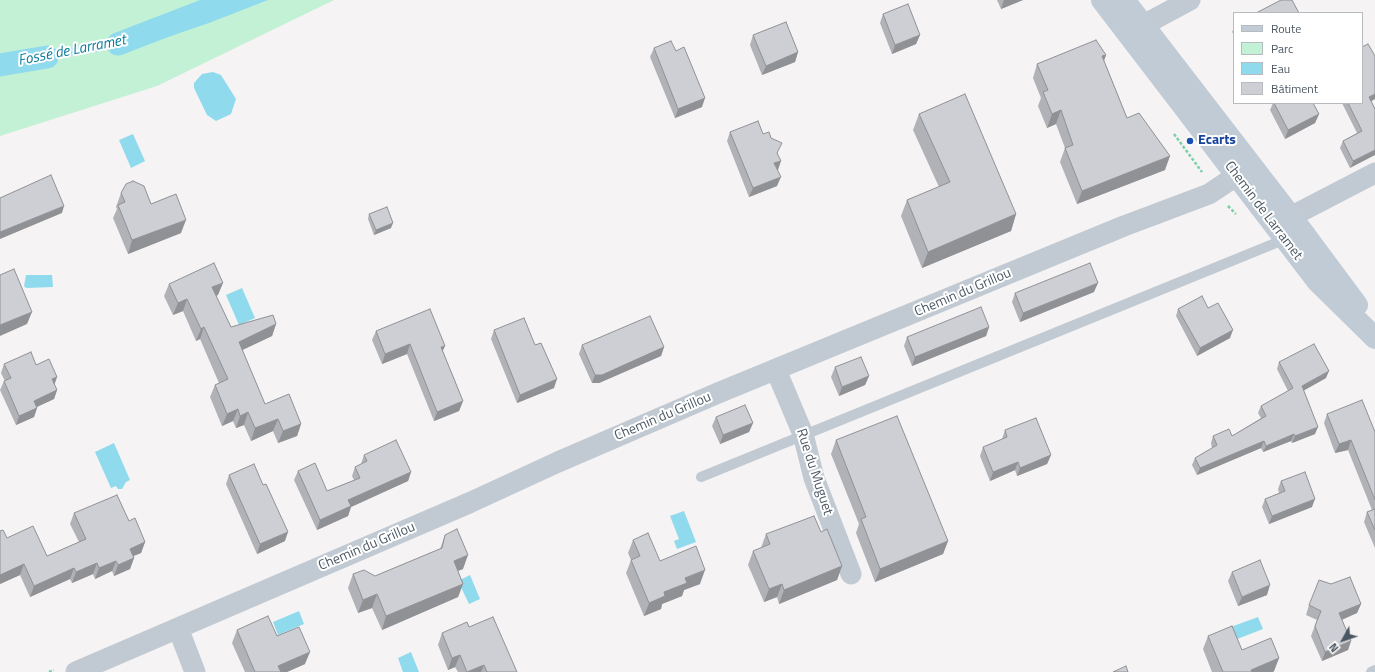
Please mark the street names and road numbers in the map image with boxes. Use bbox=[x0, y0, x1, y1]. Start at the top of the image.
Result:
street label: Chemin de Larramet bbox=[1220, 158, 1306, 264]
street label: Chemin du Grillou bbox=[912, 265, 1014, 321]
street label: Chemin du Grillou bbox=[612, 389, 714, 445]
street label: Rue du Muguet bbox=[792, 427, 836, 517]
street label: Chemin du Grillou bbox=[316, 519, 418, 575]

